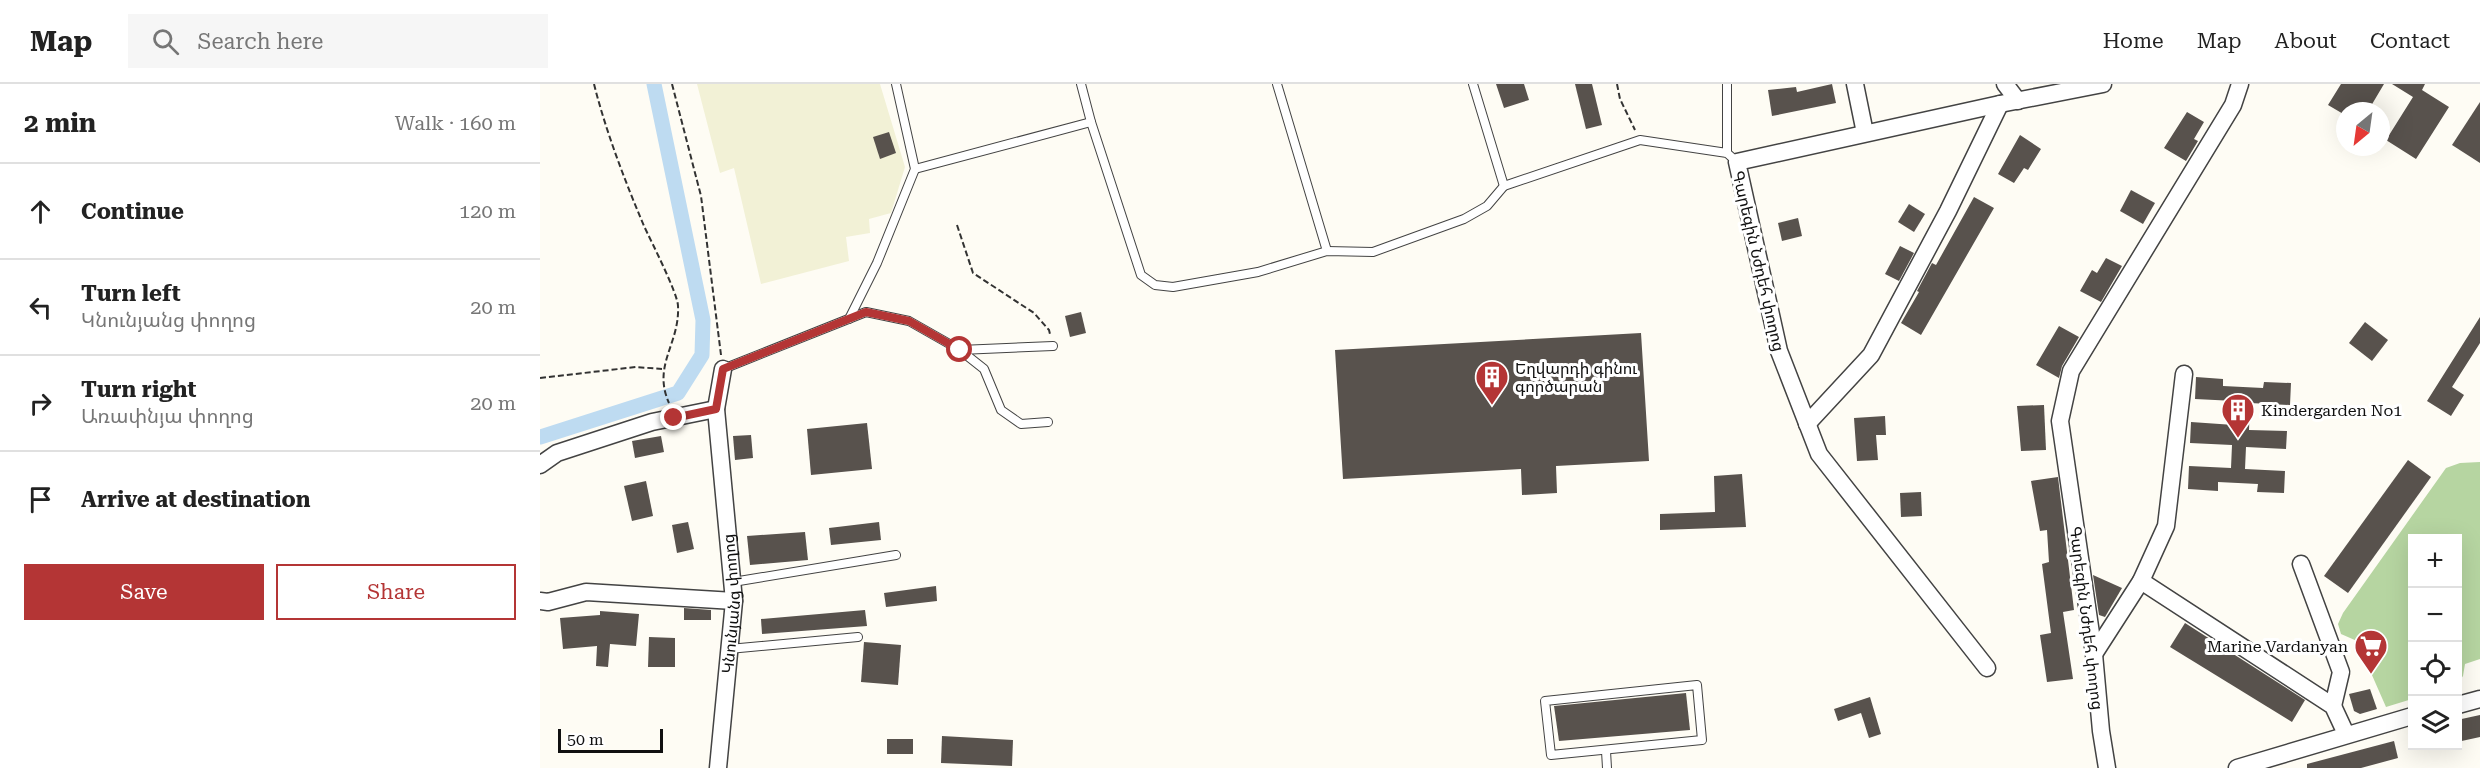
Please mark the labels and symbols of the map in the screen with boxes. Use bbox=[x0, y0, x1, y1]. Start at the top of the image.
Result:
north arrow bbox=[2336, 102, 2390, 156]
street label: Գարեգին Նժդեհ փողոց bbox=[1728, 169, 1789, 353]
route start bbox=[946, 336, 972, 362]
building icon: Եղվարդի գինու գործարան bbox=[1474, 359, 1510, 406]
place label: Եղվարդի գինու գործարան bbox=[1515, 359, 1638, 396]
building icon: Kindergarden No1 bbox=[2220, 392, 2256, 439]
place label: Kindergarden No1 bbox=[2261, 401, 2402, 420]
route end bbox=[660, 404, 686, 430]
street label: Գարեգին Նժդեհ փողոց bbox=[2066, 525, 2107, 711]
street label: Կնունյանց փողոց bbox=[718, 533, 744, 674]
supermarket icon: Marine Vardanyan bbox=[2353, 628, 2389, 675]
place label: Marine Vardanyan bbox=[2207, 637, 2348, 656]
scale bar bbox=[558, 726, 663, 754]

